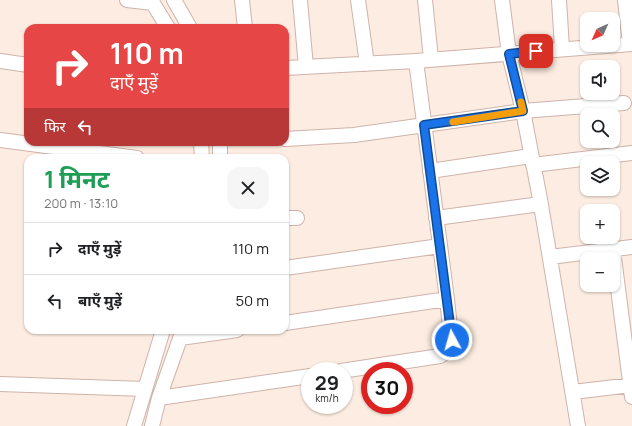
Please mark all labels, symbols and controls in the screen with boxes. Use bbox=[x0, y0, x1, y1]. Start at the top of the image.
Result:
north arrow bbox=[580, 12, 620, 52]
map controls bbox=[580, 12, 620, 292]
text: 110 m bbox=[110, 34, 184, 72]
pin bbox=[519, 34, 553, 68]
icon: right bbox=[44, 40, 96, 92]
icon: arrive bbox=[525, 40, 547, 62]
button: sound bbox=[580, 60, 620, 100]
text: दाएँ मुड़ें bbox=[110, 70, 158, 94]
button: search bbox=[580, 108, 620, 148]
text: फिर bbox=[44, 116, 66, 137]
icon: left bbox=[74, 116, 96, 138]
button: layers bbox=[580, 156, 620, 196]
text: 1 मिनट bbox=[44, 162, 110, 195]
button: close bbox=[227, 167, 269, 209]
text: 200 m · 13:10 bbox=[44, 194, 118, 212]
button: + bbox=[580, 204, 620, 244]
icon: right bbox=[44, 238, 66, 260]
text: दाएँ मुड़ें bbox=[78, 238, 121, 259]
text: 110 m bbox=[232, 238, 269, 259]
button: − bbox=[580, 252, 620, 292]
icon: left bbox=[44, 290, 66, 312]
text: बाएँ मुड़ें bbox=[78, 290, 122, 311]
text: 50 m bbox=[235, 290, 269, 311]
position arrow bbox=[431, 319, 473, 361]
speed limit sign: 30 bbox=[361, 362, 413, 414]
text: 29 bbox=[315, 369, 339, 396]
text: km/h bbox=[315, 391, 339, 405]

